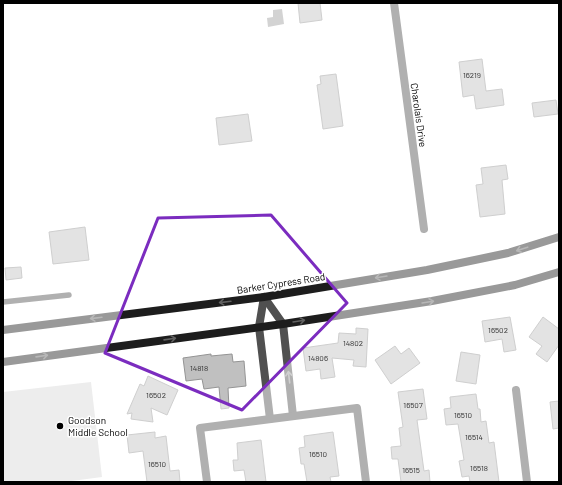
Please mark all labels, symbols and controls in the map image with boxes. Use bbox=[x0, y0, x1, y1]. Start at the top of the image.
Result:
house number: 16219 bbox=[463, 70, 481, 80]
street label: Charolais Drive bbox=[409, 82, 429, 148]
one-way arrow bbox=[515, 246, 528, 253]
street label: Barker Cypress Road bbox=[236, 270, 326, 296]
one-way arrow bbox=[375, 274, 388, 282]
one-way arrow bbox=[219, 298, 232, 306]
one-way arrow bbox=[421, 298, 434, 306]
one-way arrow bbox=[90, 314, 103, 322]
one-way arrow bbox=[292, 317, 305, 325]
house number: 16502 bbox=[488, 325, 508, 335]
one-way arrow bbox=[164, 335, 177, 343]
house number: 14802 bbox=[343, 338, 363, 348]
one-way arrow bbox=[35, 353, 48, 360]
house number: 14806 bbox=[308, 353, 328, 363]
house number: 14818 bbox=[190, 363, 208, 373]
one-way arrow bbox=[285, 371, 293, 384]
house number: 16502 bbox=[146, 390, 166, 400]
house number: 16507 bbox=[403, 400, 423, 410]
house number: 16510 bbox=[454, 410, 472, 420]
place label: Goodson Middle School bbox=[68, 414, 128, 438]
marker: Goodson Middle School bbox=[55, 421, 65, 431]
house number: 16514 bbox=[465, 432, 483, 442]
house number: 16510 bbox=[309, 449, 327, 459]
house number: 16510 bbox=[148, 459, 166, 469]
house number: 16518 bbox=[470, 463, 488, 473]
house number: 16515 bbox=[402, 465, 420, 475]

